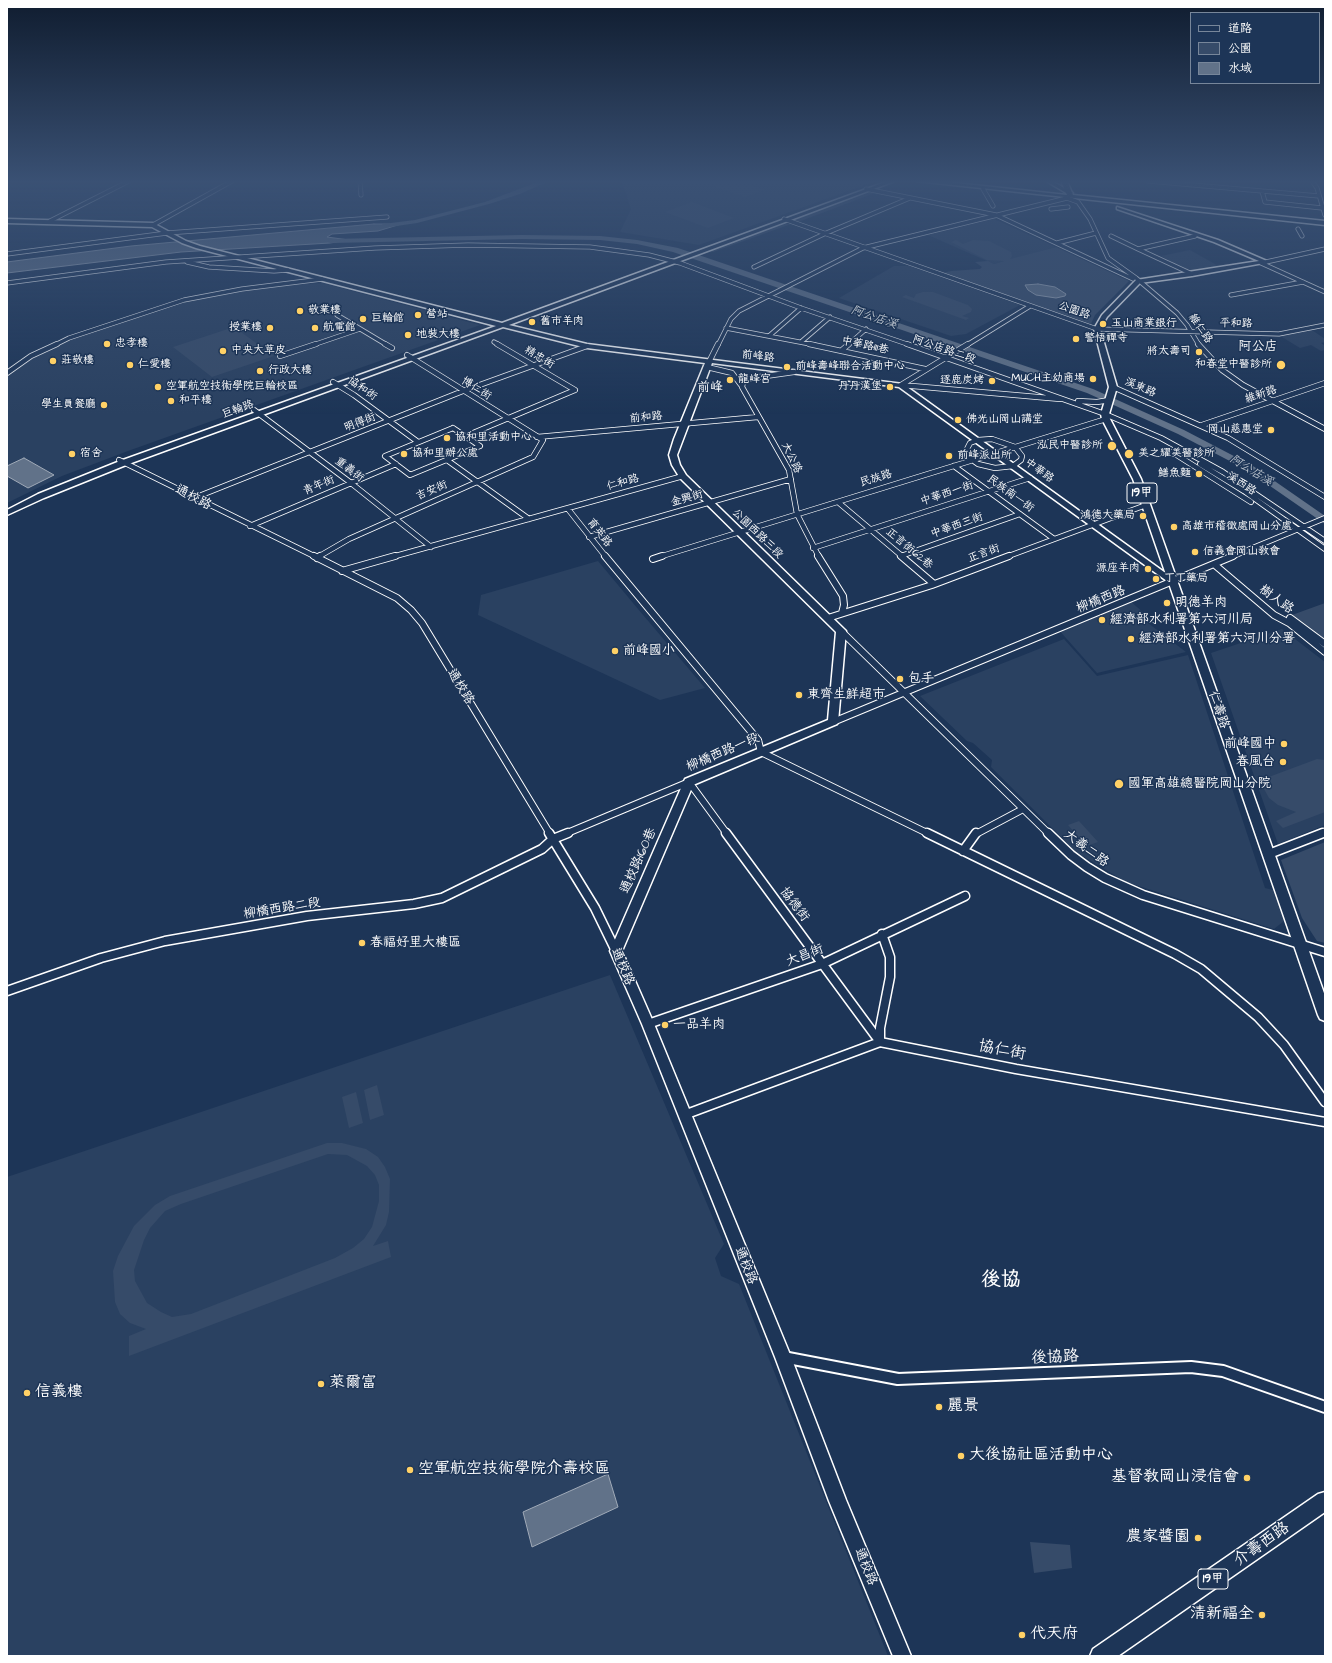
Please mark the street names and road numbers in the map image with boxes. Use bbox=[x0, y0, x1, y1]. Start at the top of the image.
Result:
street label: 公園路 bbox=[1056, 299, 1092, 323]
street label: 維仁路 bbox=[1185, 312, 1215, 346]
street label: 平和路 bbox=[1219, 317, 1253, 331]
street label: 阿公店路二段 bbox=[911, 333, 977, 367]
street label: 中華路111巷 bbox=[840, 335, 890, 357]
street label: 精忠街 bbox=[521, 344, 557, 372]
street label: 前峰路 bbox=[741, 348, 775, 366]
street label: 協和街 bbox=[345, 374, 379, 404]
street label: 博仁街 bbox=[459, 375, 493, 403]
street label: 溪東路 bbox=[1122, 375, 1158, 401]
street label: 維新路 bbox=[1243, 383, 1279, 407]
street label: 巨輪路 bbox=[220, 398, 256, 422]
street label: 前和路 bbox=[629, 410, 663, 426]
street label: 明得街 bbox=[342, 411, 378, 435]
street label: 大公路 bbox=[778, 440, 804, 476]
street label: 重義街 bbox=[332, 455, 366, 485]
street label: 中華路 bbox=[1022, 456, 1056, 486]
street label: 民族路 bbox=[858, 468, 894, 490]
street label: 溪西路 bbox=[1224, 469, 1258, 499]
street label: 仁和路 bbox=[605, 472, 641, 494]
street label: 民族南一街 bbox=[984, 472, 1036, 516]
street label: 青年街 bbox=[301, 473, 337, 499]
street label: 吉安街 bbox=[414, 478, 450, 504]
street label: 中華西一街 bbox=[919, 479, 975, 509]
street label: 通校路 bbox=[172, 482, 214, 514]
road number: 19甲 bbox=[1127, 483, 1157, 503]
street label: 金興街 bbox=[669, 488, 705, 510]
street label: 公園西路三段 bbox=[729, 506, 785, 562]
street label: 中華西三街 bbox=[929, 511, 985, 541]
street label: 育英路 bbox=[584, 516, 614, 550]
street label: 正言街62巷 bbox=[883, 526, 935, 572]
street label: 正言街 bbox=[966, 542, 1002, 566]
street label: 樹人路 bbox=[1256, 582, 1296, 618]
street label: 柳橋西路 bbox=[1074, 583, 1128, 617]
street label: 通校路 bbox=[443, 666, 477, 708]
street label: 仁壽路 bbox=[1204, 689, 1232, 731]
street label: 柳橋西路一段 bbox=[684, 731, 762, 775]
street label: 通校路160巷 bbox=[618, 826, 660, 896]
street label: 大義二路 bbox=[1061, 827, 1111, 871]
street label: 協德街 bbox=[776, 885, 812, 925]
street label: 柳橋西路二段 bbox=[242, 895, 322, 923]
street label: 大昌街 bbox=[784, 942, 826, 970]
street label: 通校路 bbox=[607, 946, 637, 988]
street label: 協仁街 bbox=[977, 1037, 1027, 1065]
street label: 通校路 bbox=[730, 1245, 760, 1287]
street label: 後協路 bbox=[1031, 1348, 1079, 1368]
street label: 介壽西路 bbox=[1230, 1519, 1294, 1571]
street label: 通校路 bbox=[850, 1546, 880, 1588]
road number: 19甲 bbox=[1198, 1569, 1228, 1589]

